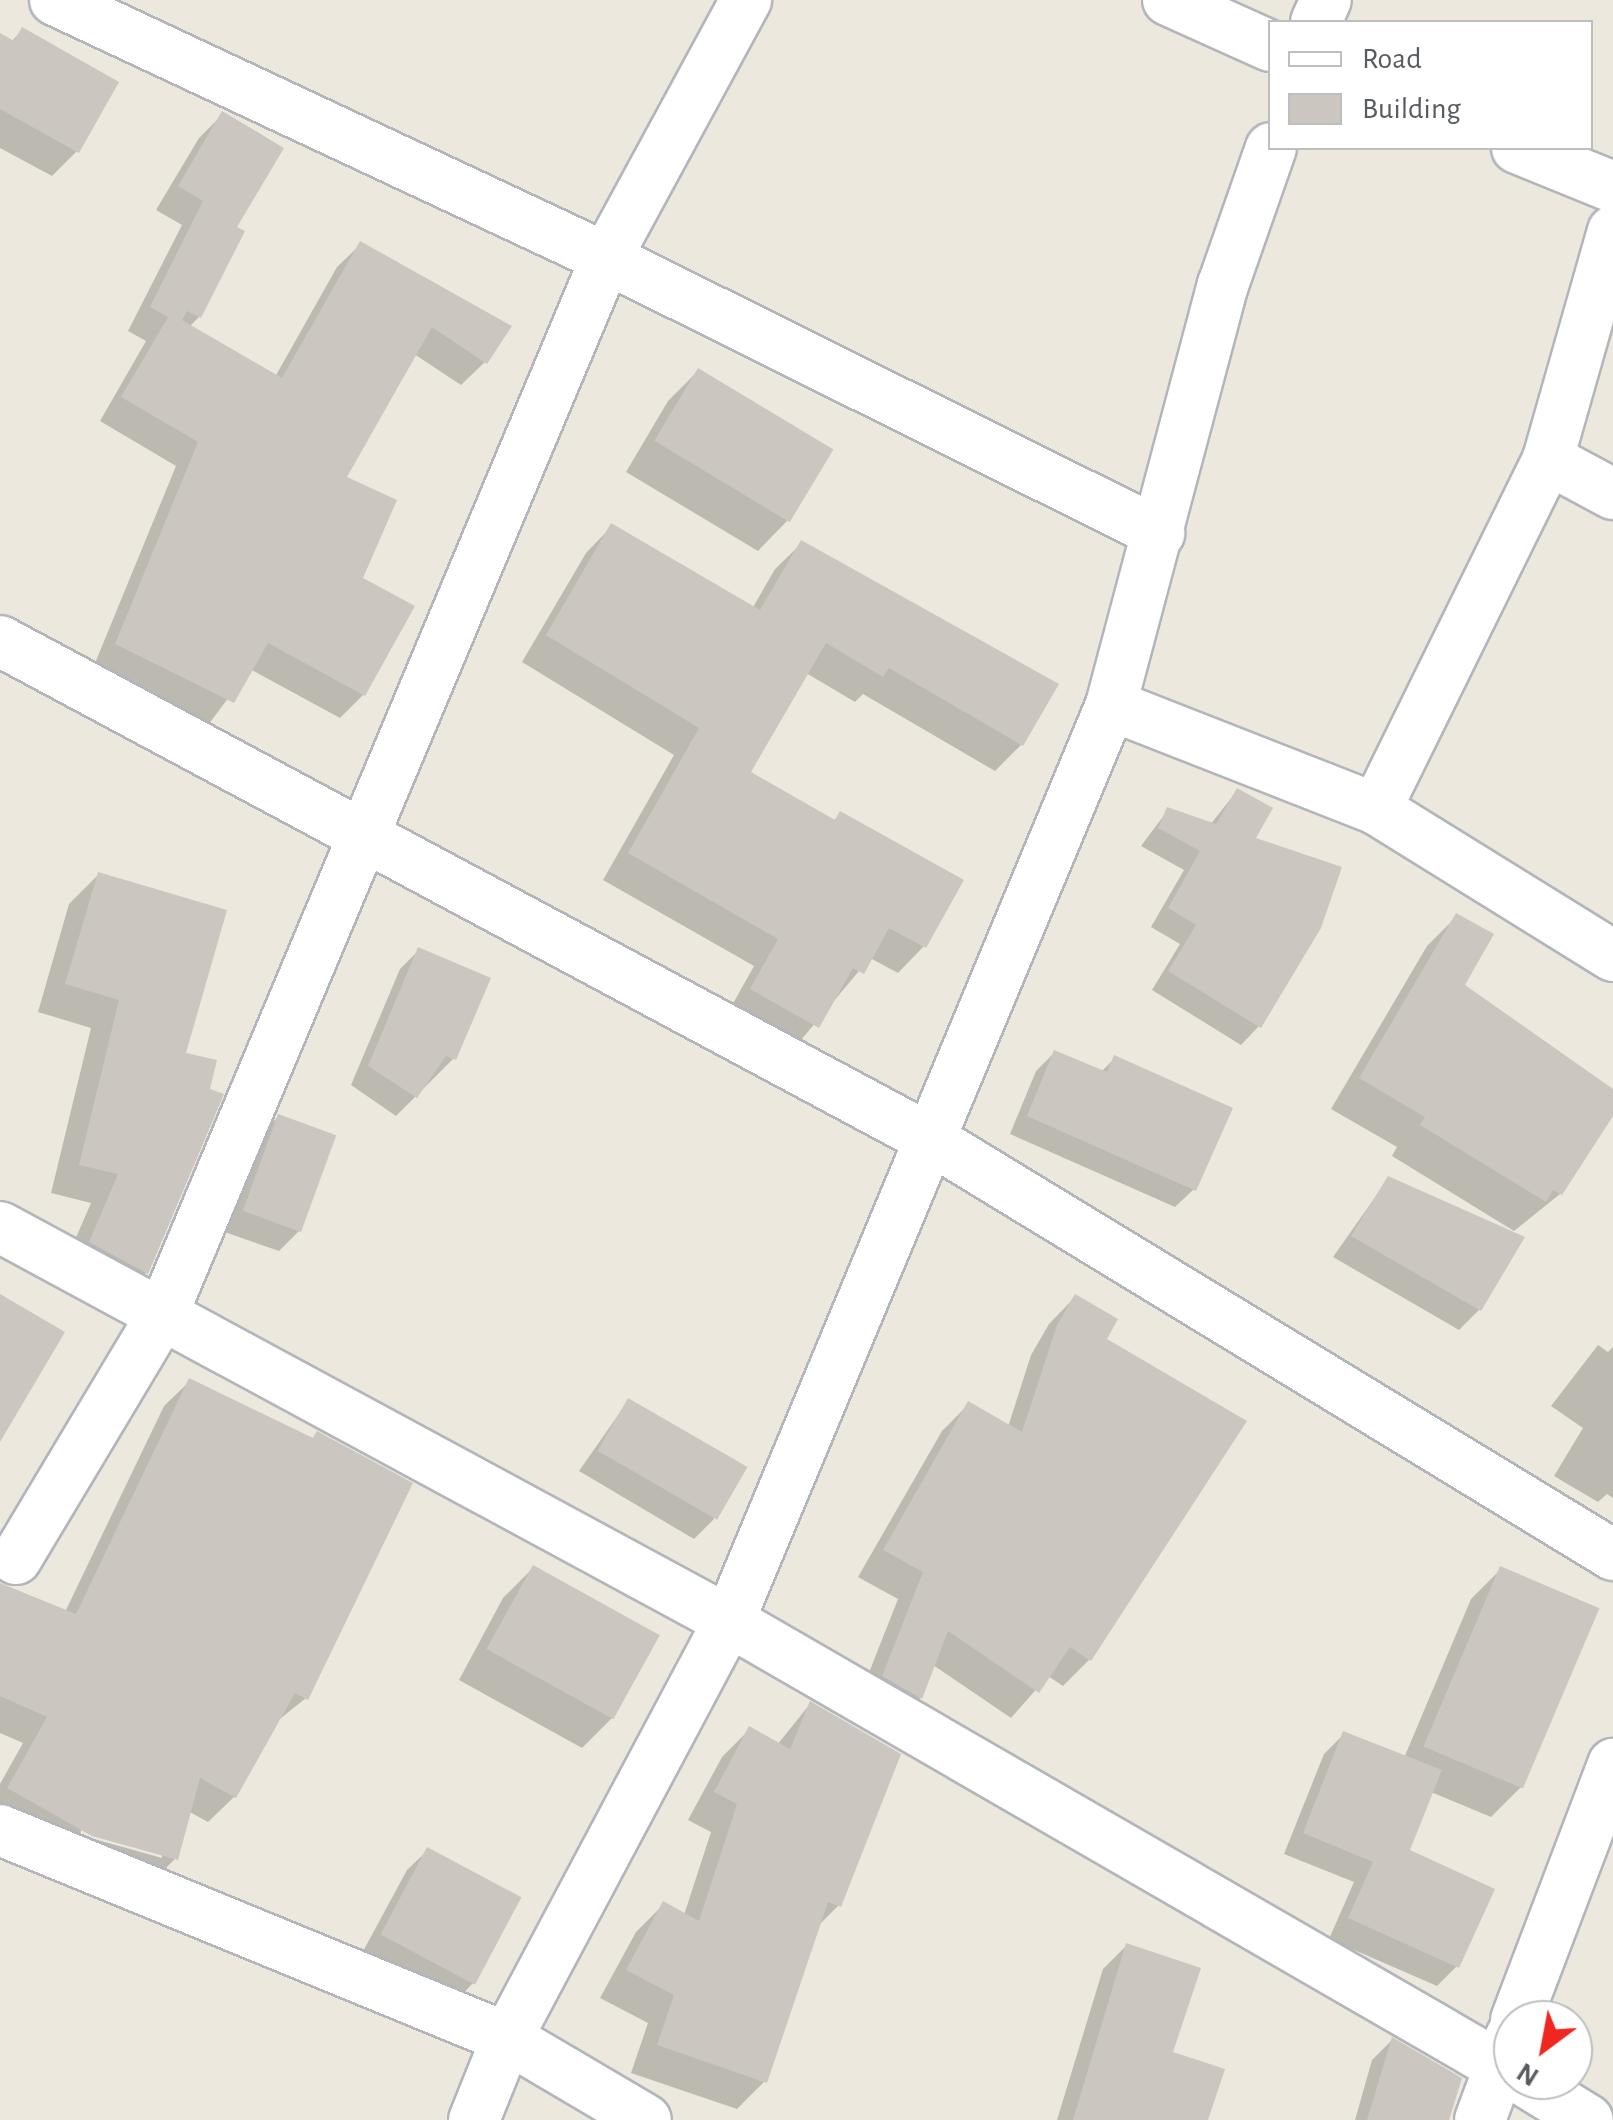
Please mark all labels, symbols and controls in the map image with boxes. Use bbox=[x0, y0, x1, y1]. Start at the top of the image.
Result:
legend bbox=[1268, 20, 1593, 150]
text: Road bbox=[1362, 44, 1422, 74]
text: Building bbox=[1362, 94, 1461, 124]
north arrow bbox=[1493, 2000, 1593, 2100]
text: N bbox=[1512, 2057, 1544, 2091]

